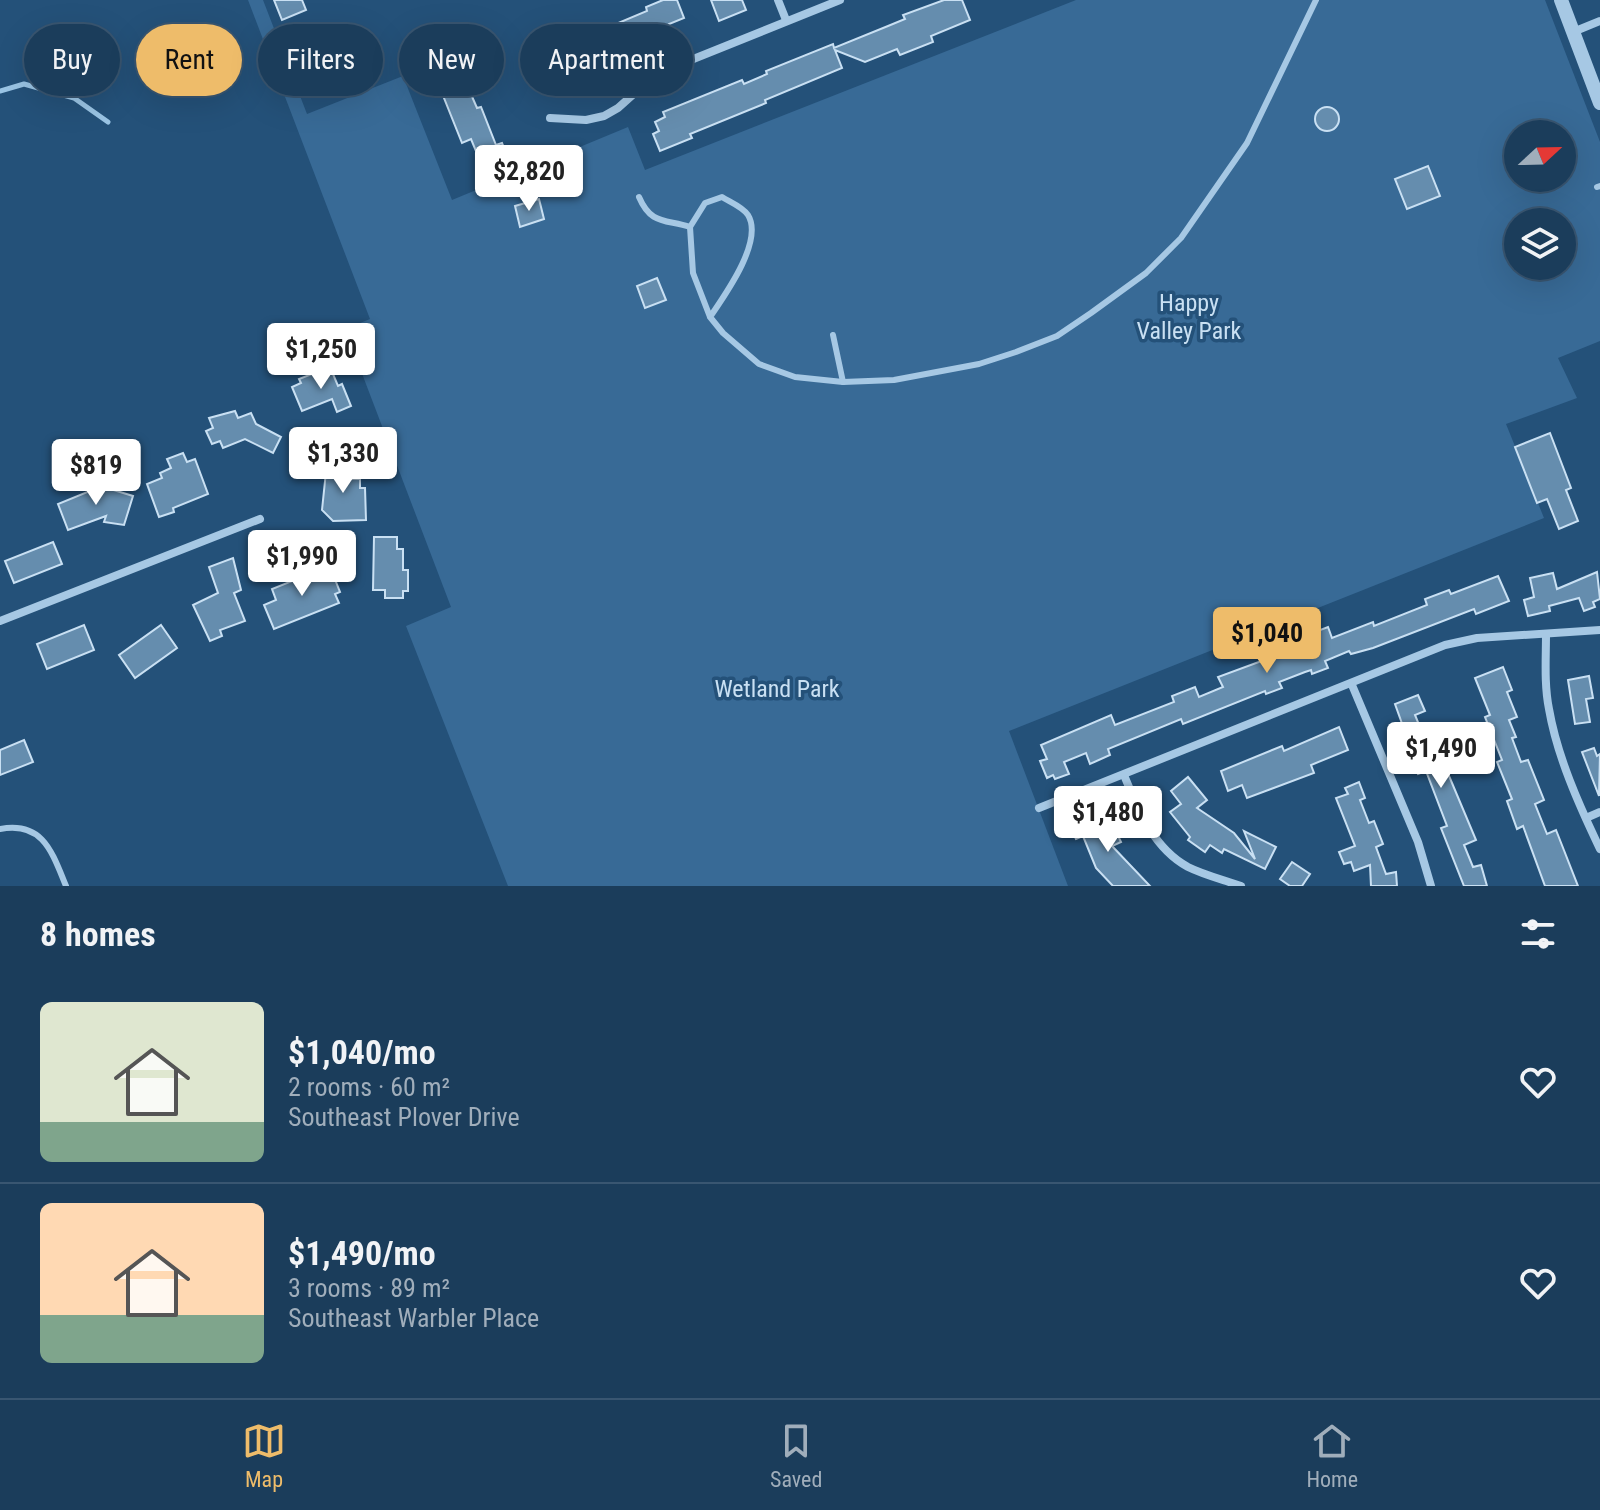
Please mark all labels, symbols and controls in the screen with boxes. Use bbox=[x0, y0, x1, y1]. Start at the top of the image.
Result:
chip: Buy bbox=[24, 24, 120, 96]
chip: Rent bbox=[136, 24, 242, 96]
chip: Filters bbox=[258, 24, 383, 96]
chip: New bbox=[399, 24, 504, 96]
chip: Apartment bbox=[520, 24, 693, 96]
north arrow bbox=[1504, 120, 1576, 192]
map controls bbox=[1504, 120, 1576, 280]
pin: $2,820 bbox=[464, 145, 594, 213]
text: $2,820 bbox=[493, 156, 565, 186]
button: layers bbox=[1504, 208, 1576, 280]
park label: Happy Valley Park bbox=[1137, 289, 1242, 345]
pin: $1,250 bbox=[256, 323, 386, 391]
text: $1,250 bbox=[285, 334, 357, 364]
pin: $1,330 bbox=[278, 427, 408, 495]
text: $1,330 bbox=[307, 438, 379, 468]
pin: $819 bbox=[49, 439, 143, 507]
text: $819 bbox=[70, 450, 122, 480]
pin: $1,990 bbox=[237, 530, 367, 598]
text: $1,990 bbox=[266, 541, 338, 571]
pin: $1,040 bbox=[1202, 607, 1332, 675]
text: $1,040 bbox=[1231, 618, 1303, 648]
park label: Wetland Park bbox=[714, 675, 840, 703]
pin: $1,490 bbox=[1376, 722, 1506, 790]
text: $1,490 bbox=[1405, 733, 1477, 763]
pin: $1,480 bbox=[1043, 786, 1173, 854]
text: $1,480 bbox=[1072, 797, 1144, 827]
icon: filters bbox=[1516, 912, 1560, 956]
text: 8 homes bbox=[40, 914, 156, 954]
text: $1,040/mo bbox=[288, 1032, 436, 1072]
icon: home bbox=[104, 1034, 200, 1130]
icon: heart bbox=[1516, 1060, 1560, 1104]
text: 2 rooms · 60 m² bbox=[288, 1072, 450, 1102]
text: Southeast Plover Drive bbox=[288, 1102, 520, 1132]
text: $1,490/mo bbox=[288, 1233, 436, 1273]
icon: home bbox=[104, 1235, 200, 1331]
icon: heart bbox=[1516, 1261, 1560, 1305]
text: 3 rooms · 89 m² bbox=[288, 1273, 450, 1303]
text: Southeast Warbler Place bbox=[288, 1303, 539, 1333]
tab: Map bbox=[242, 1419, 286, 1492]
tab: Saved bbox=[770, 1419, 822, 1492]
tab: Home bbox=[1306, 1419, 1358, 1492]

